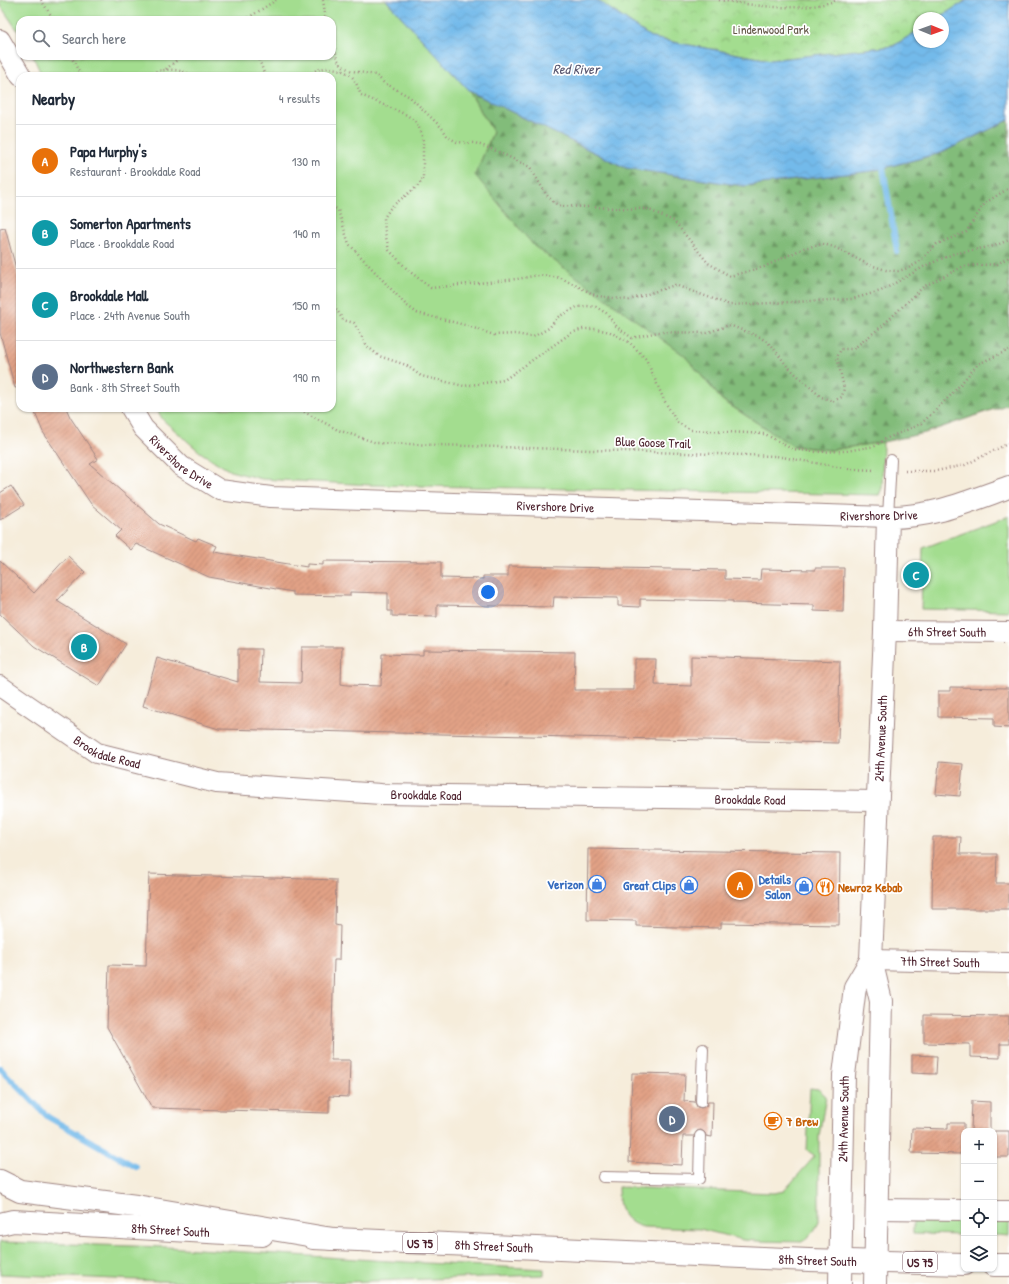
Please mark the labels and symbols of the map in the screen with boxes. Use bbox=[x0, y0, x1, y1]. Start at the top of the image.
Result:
north arrow bbox=[913, 12, 949, 48]
park label: Lindenwood Park bbox=[733, 20, 810, 38]
water label: Red River bbox=[553, 59, 601, 78]
street label: Rivershore Drive bbox=[146, 431, 217, 493]
street label: Blue Goose Trail bbox=[615, 432, 692, 452]
street label: Rivershore Drive bbox=[516, 496, 595, 516]
street label: Rivershore Drive bbox=[840, 505, 918, 525]
pin: C bbox=[903, 560, 929, 590]
your location bbox=[478, 582, 498, 602]
street label: 6th Street South bbox=[908, 622, 987, 641]
pin: B bbox=[71, 632, 97, 662]
street label: 24th Avenue South bbox=[870, 694, 891, 782]
street label: Brookdale Road bbox=[70, 731, 142, 773]
street label: Brookdale Road bbox=[391, 785, 462, 804]
street label: Brookdale Road bbox=[715, 790, 785, 809]
pin: A bbox=[727, 870, 753, 900]
place label: Details Salon bbox=[759, 870, 791, 903]
shop icon: Verizon bbox=[587, 874, 607, 894]
place label: Verizon bbox=[547, 875, 584, 893]
shop icon: Great Clips bbox=[679, 875, 699, 895]
place label: Great Clips bbox=[623, 876, 676, 895]
shop icon: Details Salon bbox=[794, 876, 814, 896]
restaurant icon: Newroz Kebab bbox=[815, 877, 835, 897]
place label: Newroz Kebab bbox=[838, 878, 903, 896]
street label: 7th Street South bbox=[900, 952, 980, 971]
street label: 24th Avenue South bbox=[833, 1075, 853, 1162]
pin: D bbox=[659, 1104, 685, 1134]
cafe icon: 7 Brew bbox=[763, 1111, 783, 1131]
place label: 7 Brew bbox=[785, 1112, 818, 1130]
street label: 8th Street South bbox=[131, 1219, 211, 1241]
road number: US 75 bbox=[403, 1233, 437, 1253]
street label: 8th Street South bbox=[454, 1235, 534, 1257]
street label: 8th Street South bbox=[778, 1250, 857, 1270]
road number: US 75 bbox=[903, 1252, 937, 1272]

